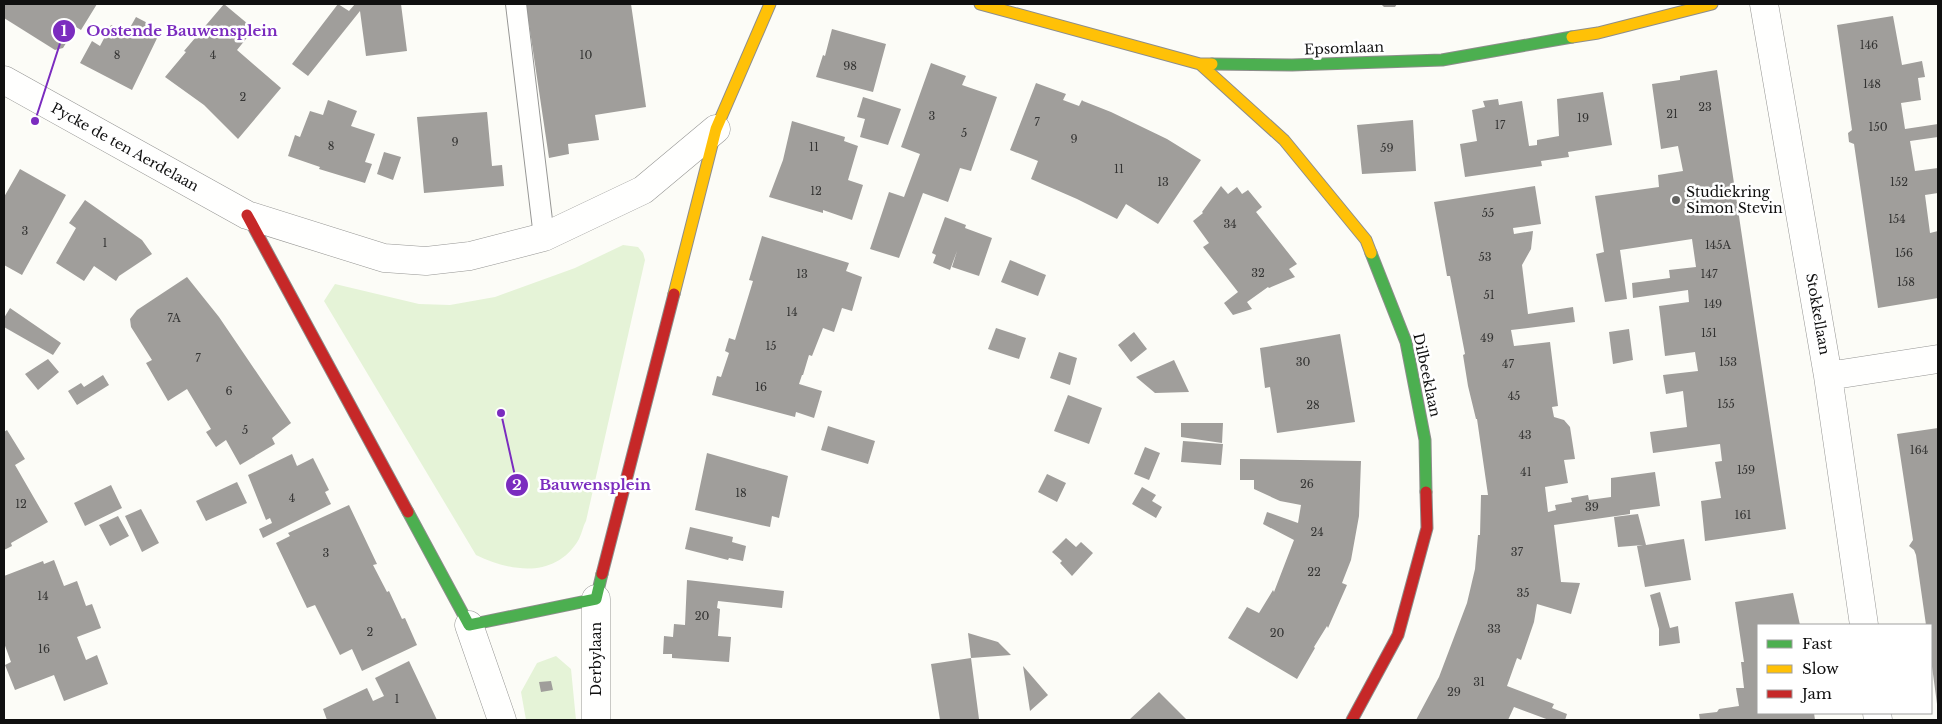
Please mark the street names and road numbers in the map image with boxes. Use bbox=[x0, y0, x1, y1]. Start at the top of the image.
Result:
street label: Epsomlaan bbox=[1304, 38, 1385, 58]
street label: Pycke de ten Aerdelaan bbox=[48, 99, 202, 195]
street label: Stokkellaan bbox=[1802, 272, 1834, 356]
street label: Dilbeeklaan bbox=[1409, 331, 1445, 419]
street label: Derbylaan bbox=[587, 621, 605, 696]

